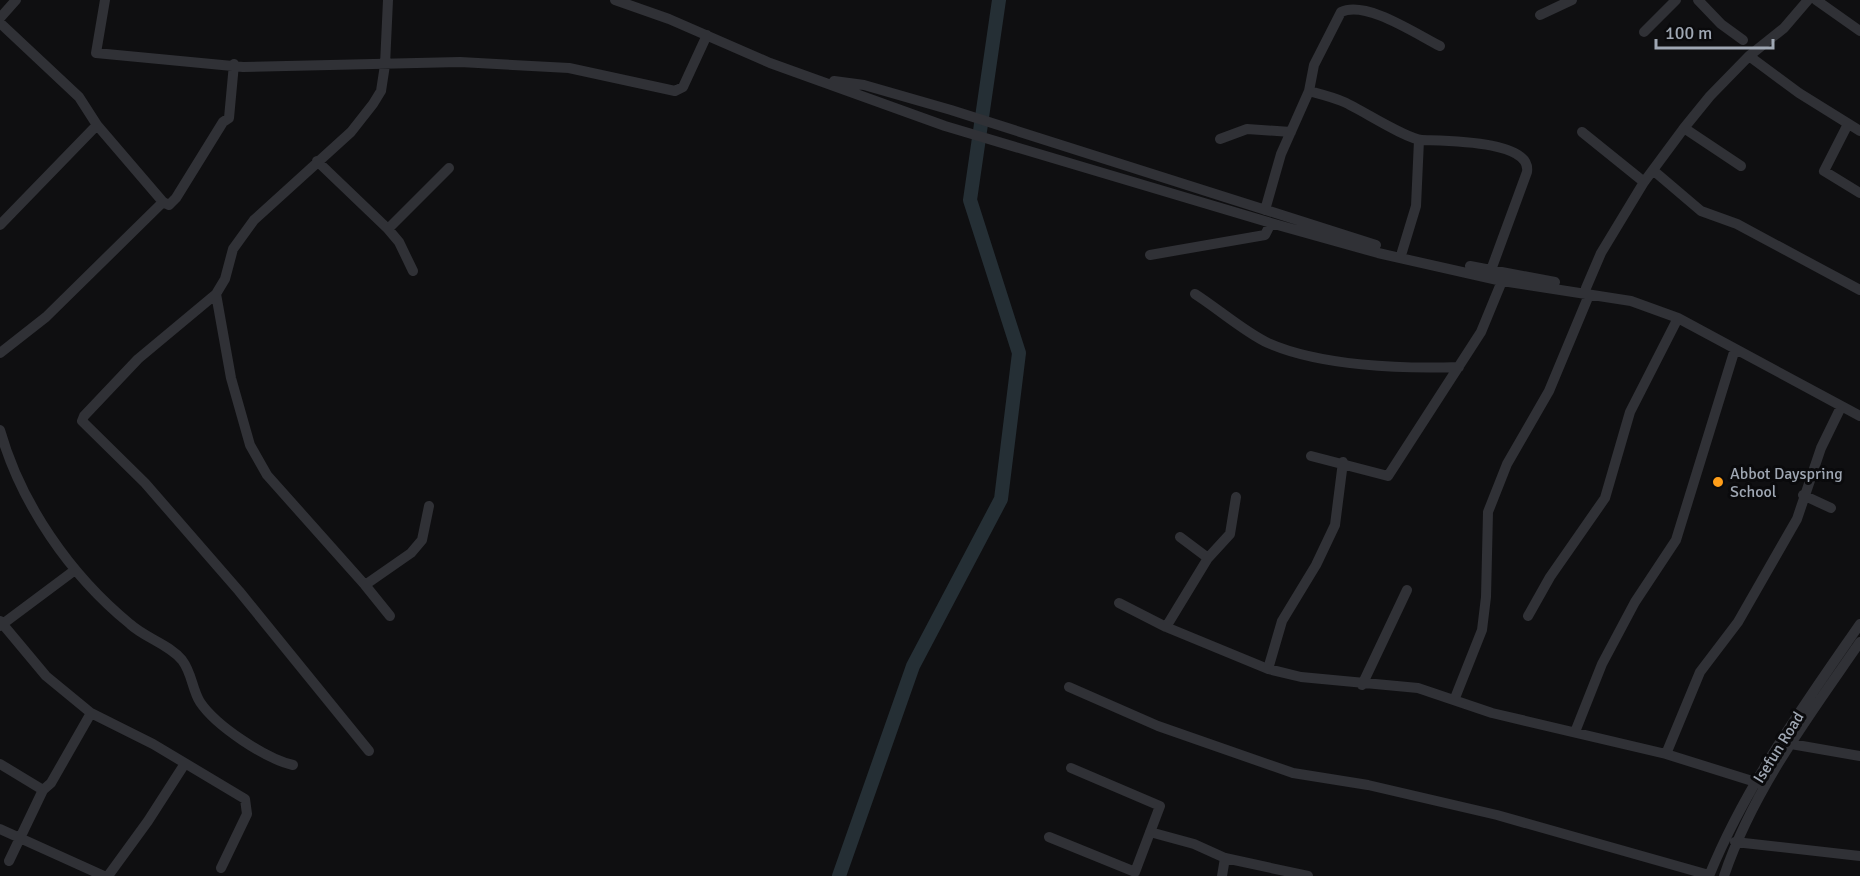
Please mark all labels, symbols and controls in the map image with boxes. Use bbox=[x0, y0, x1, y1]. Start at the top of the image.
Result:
scale bar bbox=[1656, 12, 1773, 50]
text: 100 m bbox=[1665, 22, 1712, 44]
place label: Abbot Dayspring School bbox=[1730, 464, 1843, 502]
marker: Abbot Dayspring School bbox=[1711, 475, 1725, 489]
street label: Isefun Road bbox=[1749, 708, 1809, 787]

